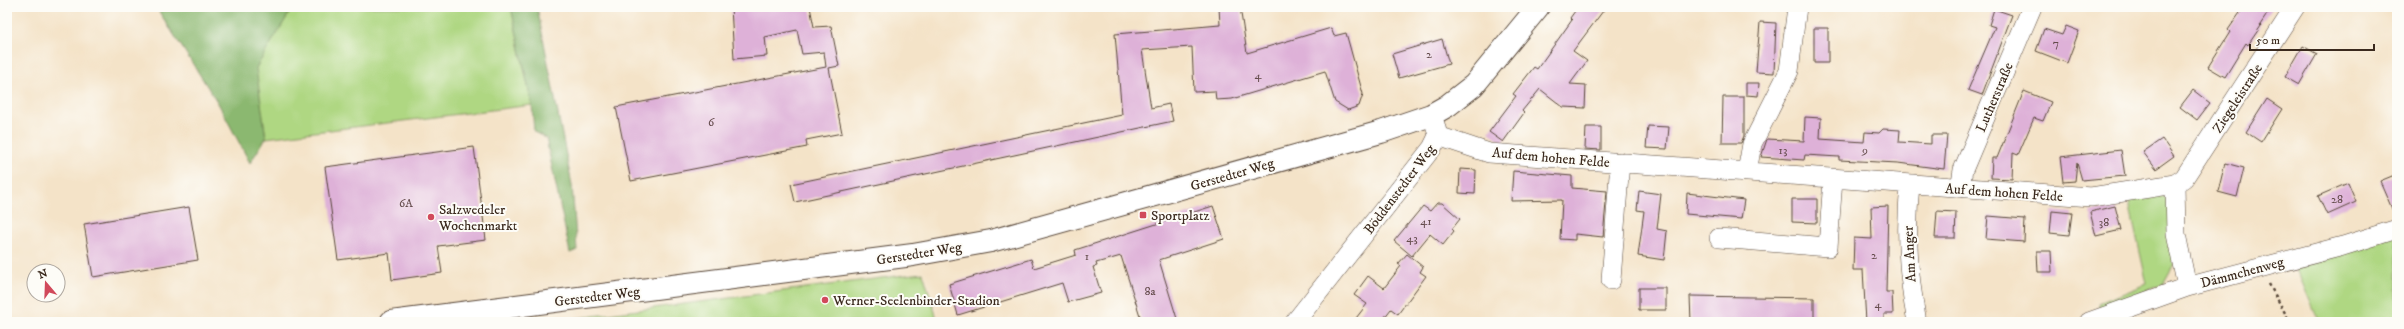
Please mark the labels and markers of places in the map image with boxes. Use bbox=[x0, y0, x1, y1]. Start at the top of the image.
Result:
place label: Salzwedeler Wochenmarkt bbox=[438, 201, 518, 235]
place label: Sportplatz bbox=[1151, 207, 1210, 225]
marker: Sportplatz bbox=[1138, 210, 1148, 220]
marker: Salzwedeler Wochenmarkt bbox=[426, 212, 436, 222]
place label: Werner-Seelenbinder-Stadion bbox=[832, 292, 1001, 310]
marker: Werner-Seelenbinder-Stadion bbox=[820, 295, 830, 305]

